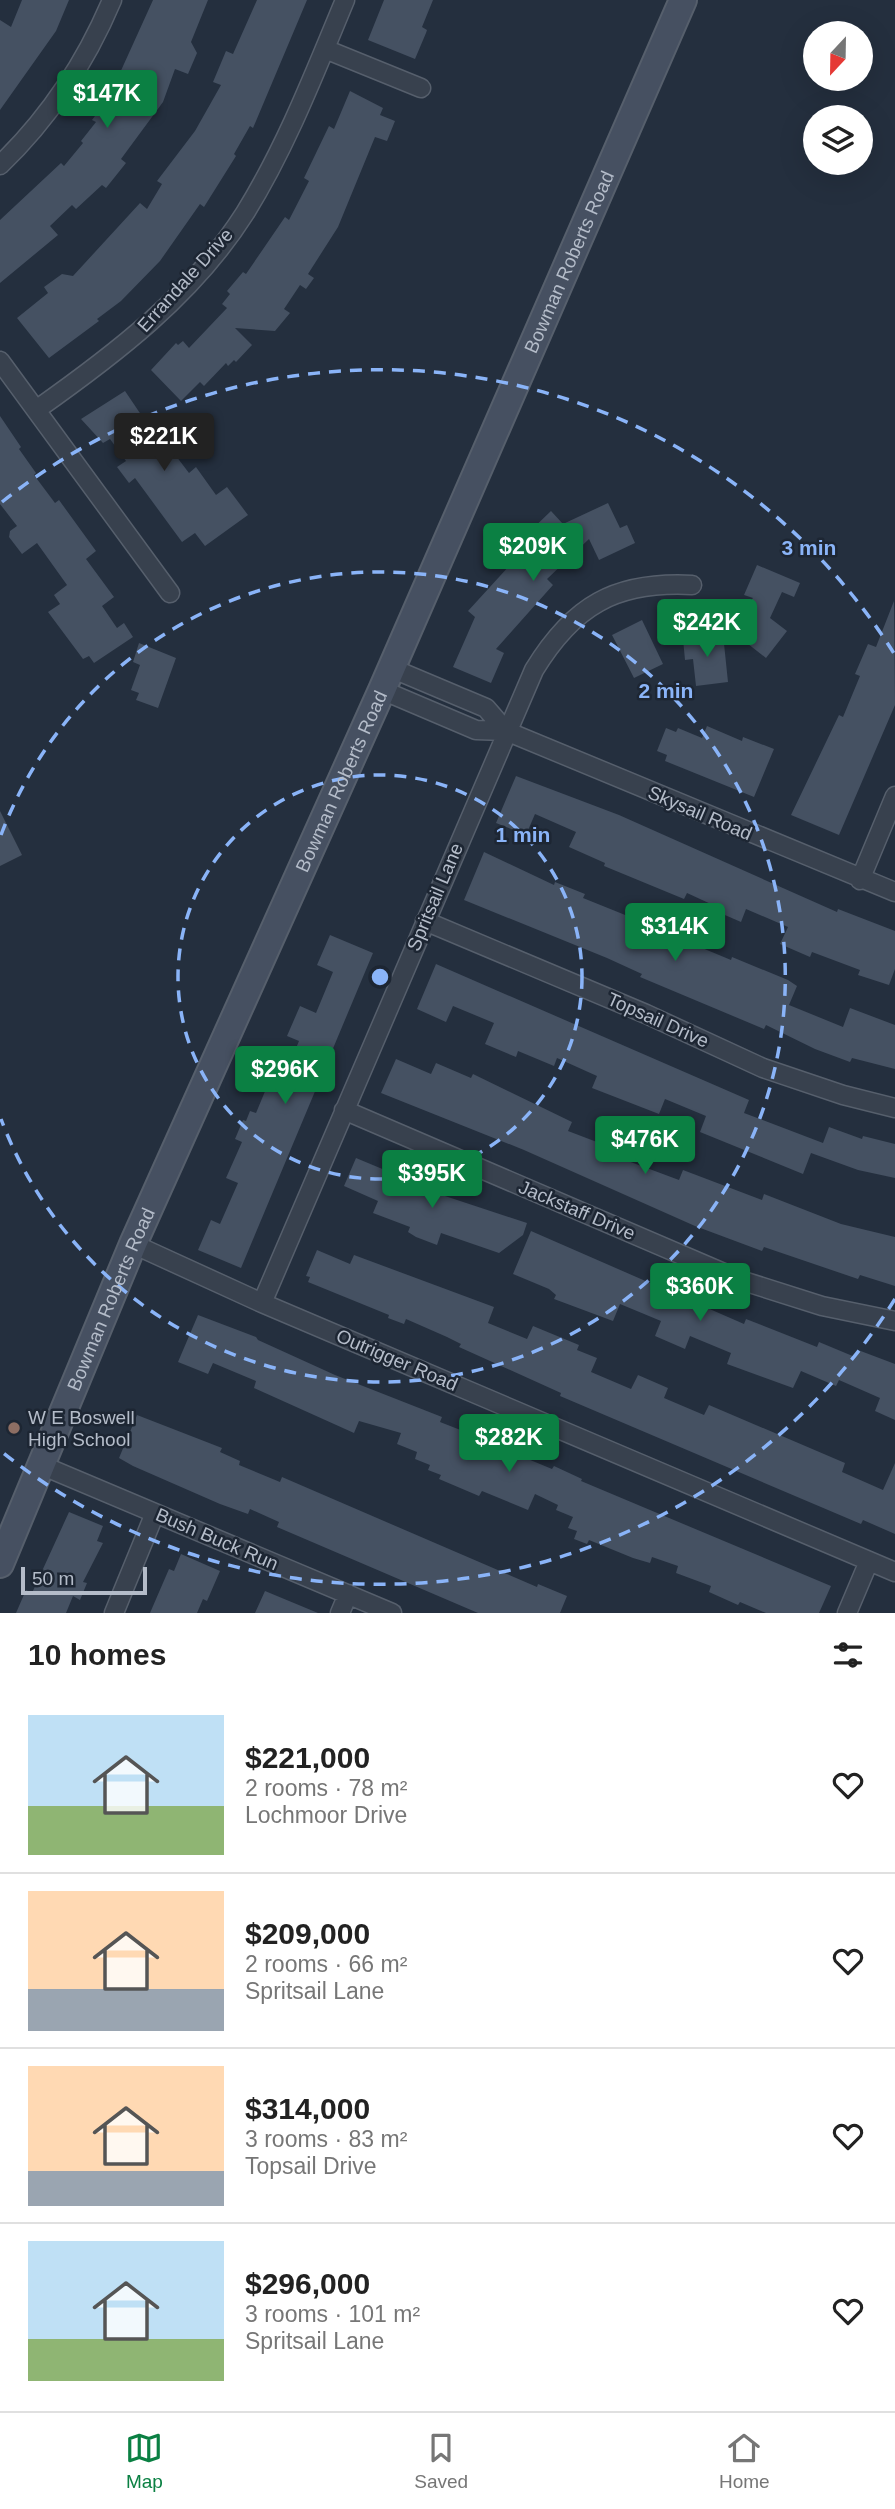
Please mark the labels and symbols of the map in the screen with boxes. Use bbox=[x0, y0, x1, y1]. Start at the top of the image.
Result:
north arrow bbox=[803, 21, 873, 91]
pin: $147K bbox=[58, 71, 156, 130]
street label: Bowman Roberts Road bbox=[520, 168, 618, 356]
street label: Errandale Drive bbox=[133, 224, 237, 336]
pin: $221K bbox=[115, 414, 213, 473]
pin: $209K bbox=[484, 524, 582, 583]
text: 3 min bbox=[782, 536, 836, 559]
pin: $242K bbox=[658, 600, 756, 659]
text: 2 min bbox=[639, 679, 693, 702]
street label: Bowman Roberts Road bbox=[291, 687, 391, 875]
street label: Skysail Road bbox=[645, 782, 755, 844]
text: 1 min bbox=[496, 823, 550, 846]
street label: Spritsail Lane bbox=[403, 840, 467, 954]
pin: $314K bbox=[626, 904, 724, 963]
centre of rings bbox=[368, 965, 392, 989]
street label: Topsail Drive bbox=[604, 988, 712, 1052]
pin: $296K bbox=[236, 1046, 334, 1106]
pin: $476K bbox=[596, 1116, 694, 1176]
pin: $395K bbox=[383, 1150, 481, 1210]
street label: Jackstaff Drive bbox=[516, 1176, 638, 1244]
street label: Bowman Roberts Road bbox=[63, 1204, 158, 1394]
pin: $360K bbox=[651, 1264, 749, 1323]
street label: Outrigger Road bbox=[333, 1325, 461, 1395]
place label: W E Boswell High School bbox=[28, 1407, 135, 1450]
pin: $282K bbox=[460, 1414, 558, 1474]
marker: W E Boswell High School bbox=[6, 1420, 22, 1436]
street label: Bush Buck Run bbox=[153, 1504, 281, 1574]
scale bar bbox=[21, 1564, 147, 1596]

